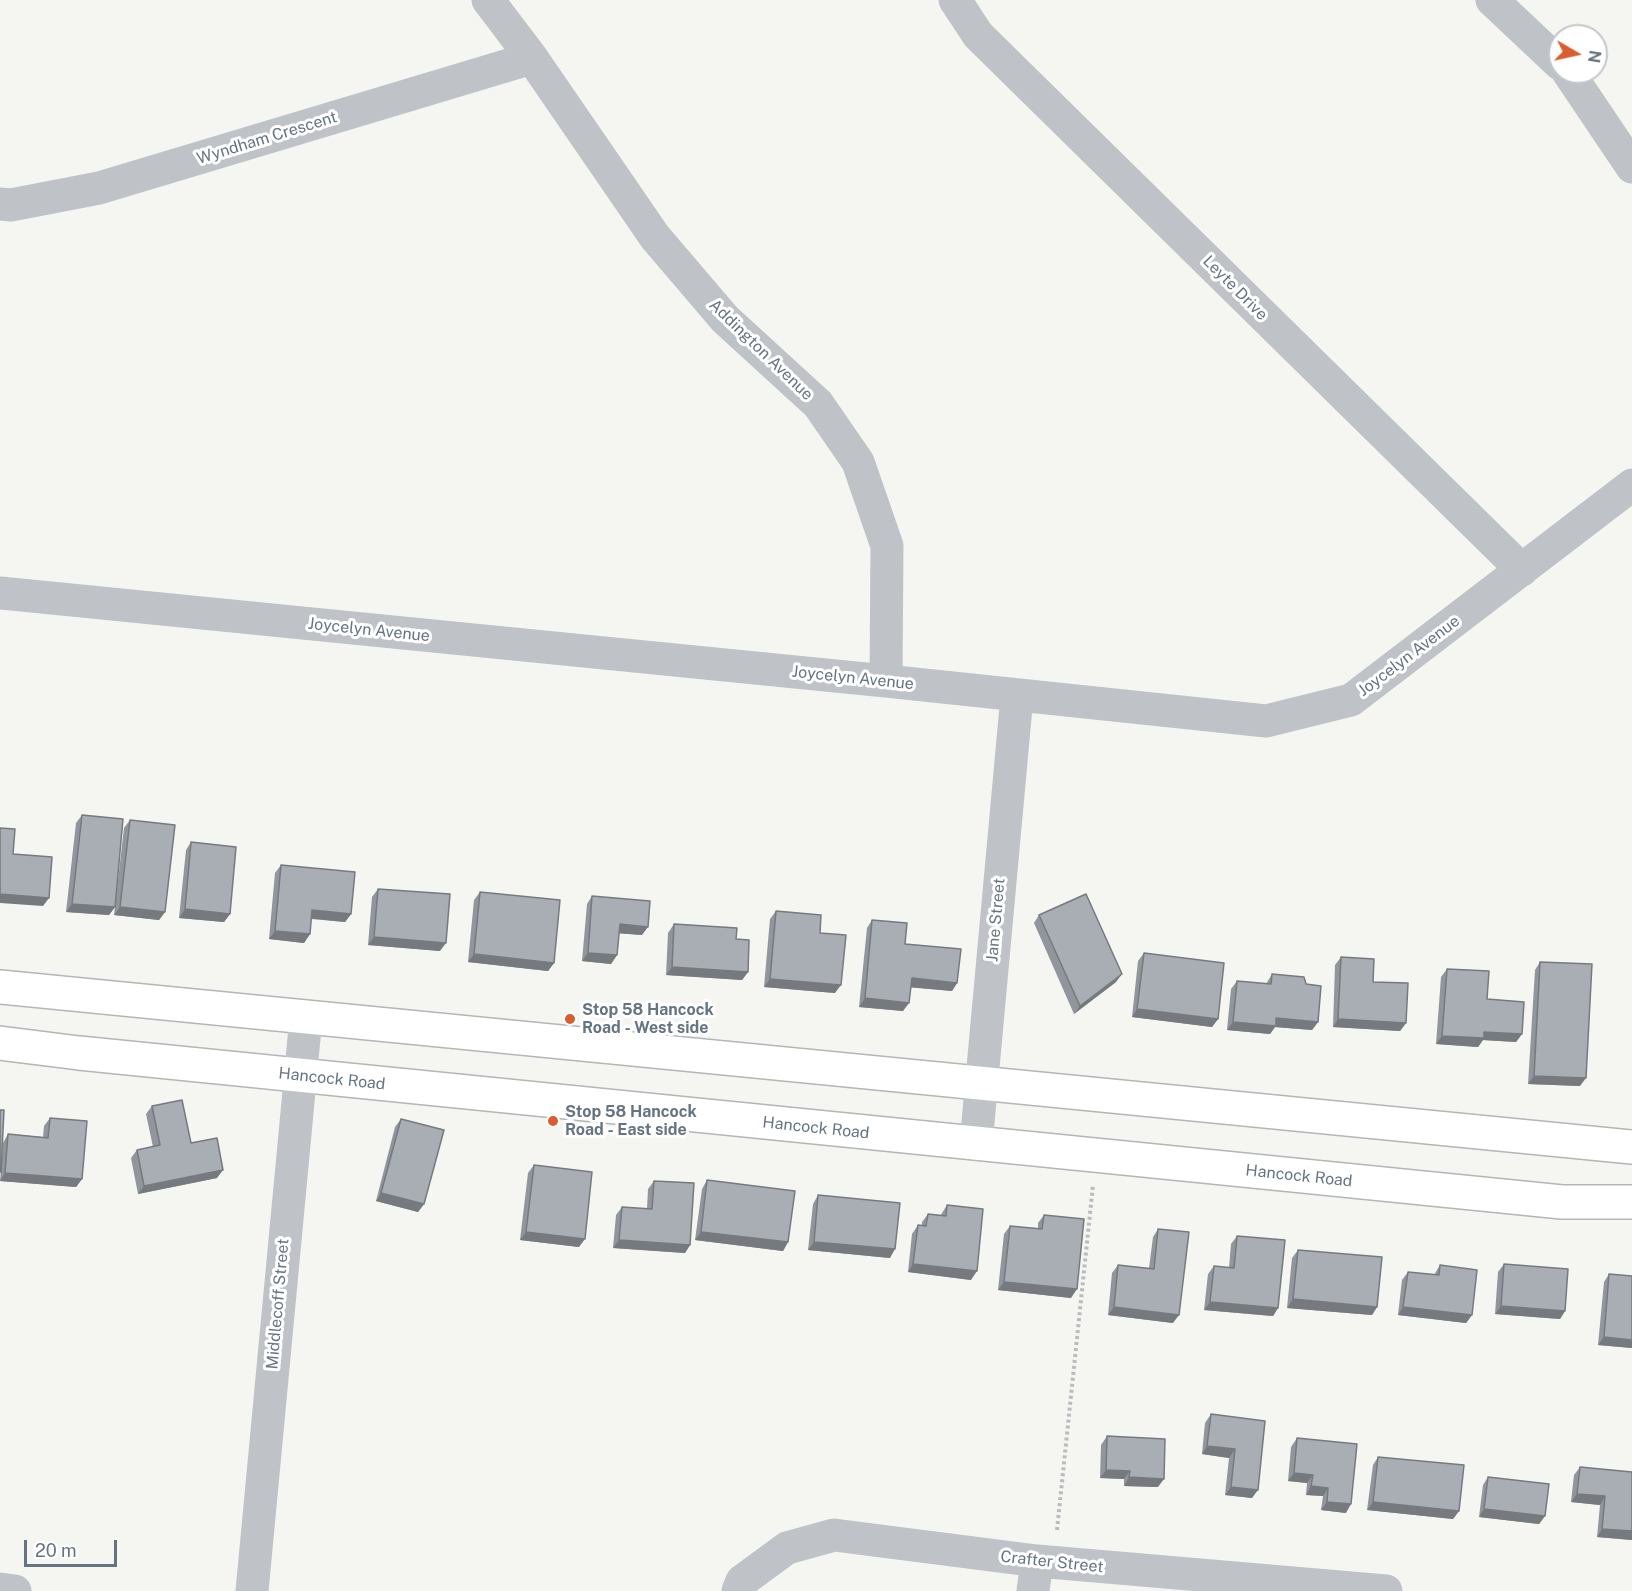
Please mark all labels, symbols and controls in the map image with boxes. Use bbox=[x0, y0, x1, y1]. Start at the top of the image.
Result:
north arrow bbox=[1548, 24, 1608, 84]
text: N bbox=[1584, 49, 1605, 64]
street label: Wyndham Crescent bbox=[195, 108, 339, 168]
street label: Leyte Drive bbox=[1199, 252, 1271, 324]
street label: Addington Avenue bbox=[705, 296, 817, 404]
street label: Joycelyn Avenue bbox=[1354, 611, 1464, 701]
street label: Joycelyn Avenue bbox=[307, 614, 431, 646]
street label: Joycelyn Avenue bbox=[791, 662, 915, 694]
street label: Jane Street bbox=[983, 877, 1009, 963]
place label: Stop 58 Hancock Road - West side bbox=[582, 1000, 714, 1038]
marker: Stop 58 Hancock Road - West side bbox=[563, 1012, 577, 1026]
street label: Hancock Road bbox=[278, 1064, 386, 1094]
place label: Stop 58 Hancock Road - East side bbox=[565, 1102, 697, 1140]
street label: Hancock Road bbox=[762, 1113, 870, 1143]
marker: Stop 58 Hancock Road - East side bbox=[546, 1114, 560, 1128]
street label: Hancock Road bbox=[1245, 1161, 1353, 1191]
street label: Middlecoff Street bbox=[263, 1238, 293, 1370]
scale bar bbox=[27, 1528, 120, 1566]
text: 20 m bbox=[35, 1540, 77, 1561]
street label: Crafter Street bbox=[1000, 1547, 1104, 1577]

